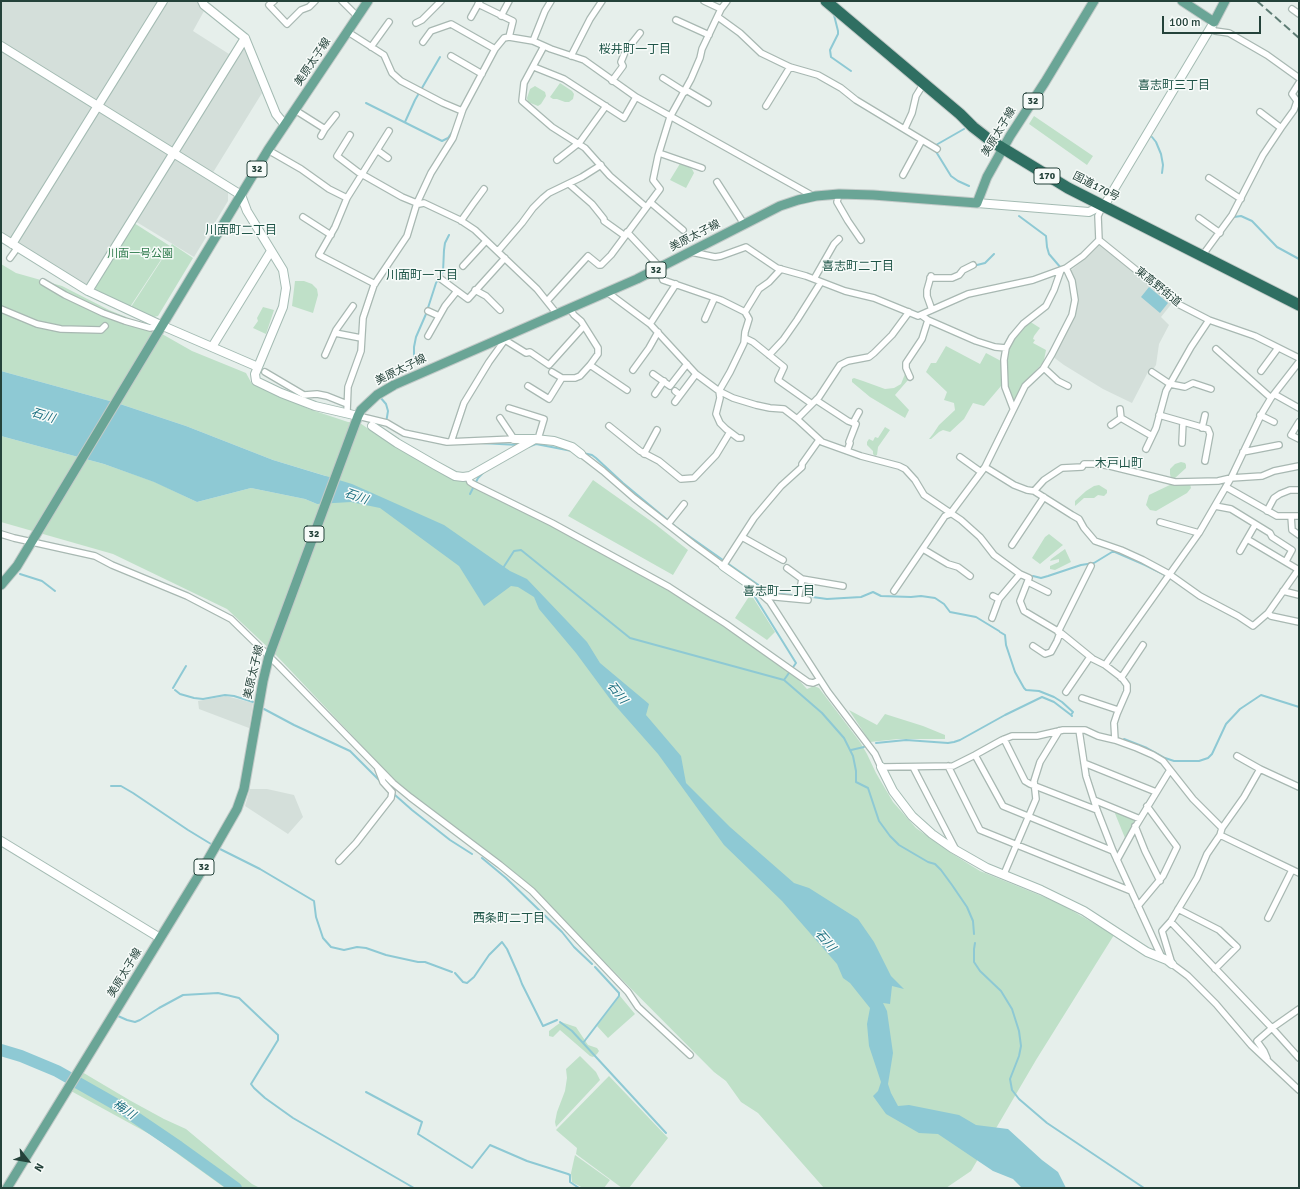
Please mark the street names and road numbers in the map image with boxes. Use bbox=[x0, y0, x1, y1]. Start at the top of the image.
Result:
street label: 美原太子線 bbox=[292, 36, 334, 88]
road number: 32 bbox=[1023, 93, 1043, 109]
street label: 美原太子線 bbox=[979, 105, 1019, 159]
road number: 32 bbox=[247, 161, 267, 177]
road number: 170 bbox=[1034, 168, 1060, 184]
street label: 国道170号 bbox=[1070, 170, 1122, 204]
street label: 美原太子線 bbox=[668, 218, 722, 254]
road number: 32 bbox=[646, 262, 666, 278]
street label: 東高野街道 bbox=[1132, 265, 1184, 309]
street label: 美原太子線 bbox=[373, 352, 429, 388]
road number: 32 bbox=[304, 526, 324, 542]
street label: 美原太子線 bbox=[241, 644, 267, 700]
road number: 32 bbox=[194, 859, 214, 875]
street label: 美原太子線 bbox=[105, 946, 145, 1000]

